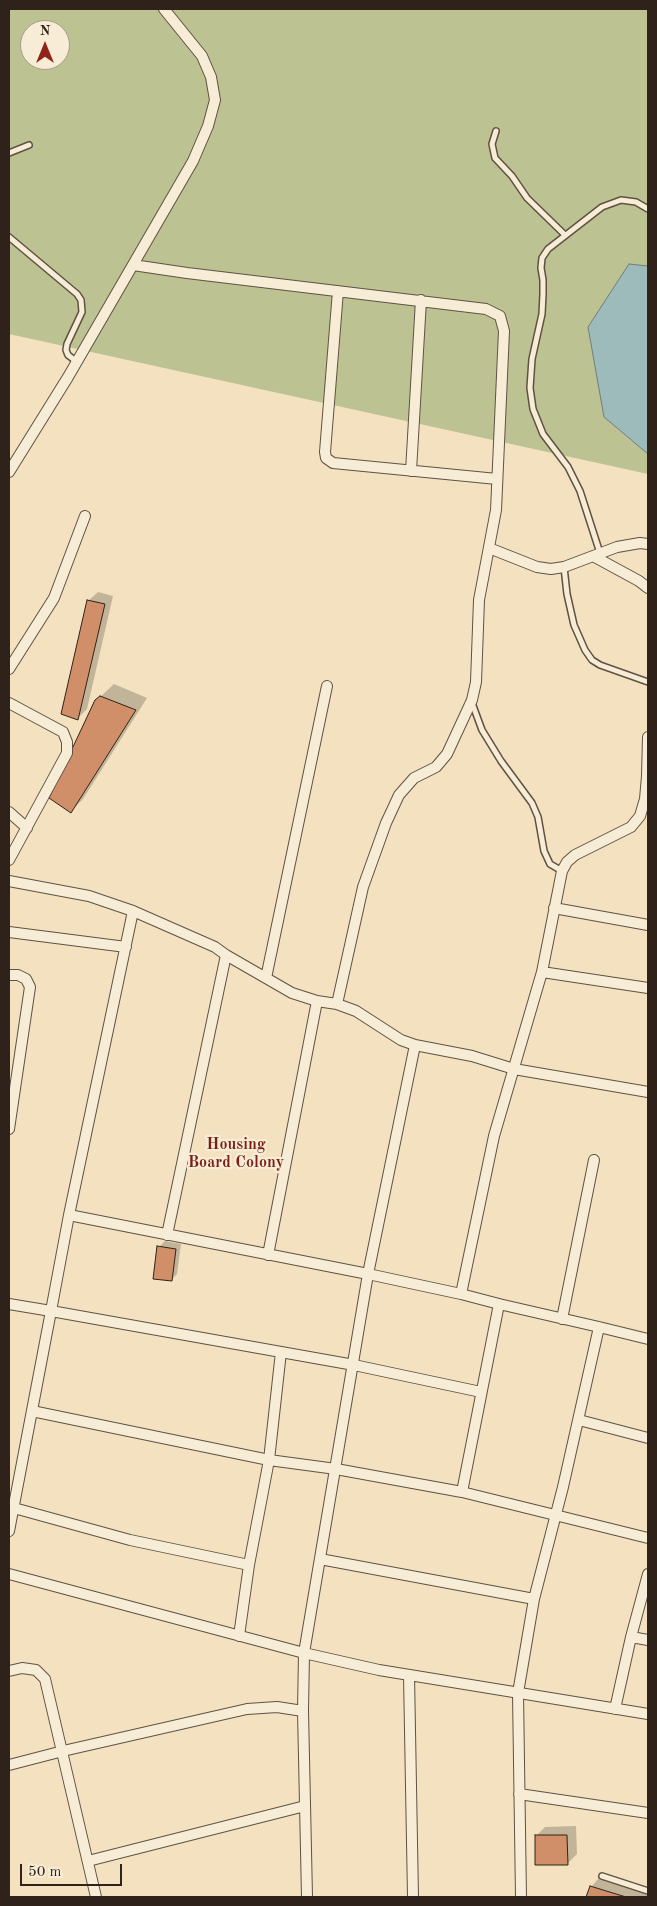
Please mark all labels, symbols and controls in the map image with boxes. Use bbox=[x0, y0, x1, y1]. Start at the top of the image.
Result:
north arrow bbox=[20, 20, 70, 70]
text: N bbox=[40, 24, 50, 38]
district label: Housing Board Colony bbox=[188, 1135, 284, 1173]
scale bar bbox=[22, 1854, 125, 1886]
text: 50 m bbox=[28, 1865, 62, 1880]

